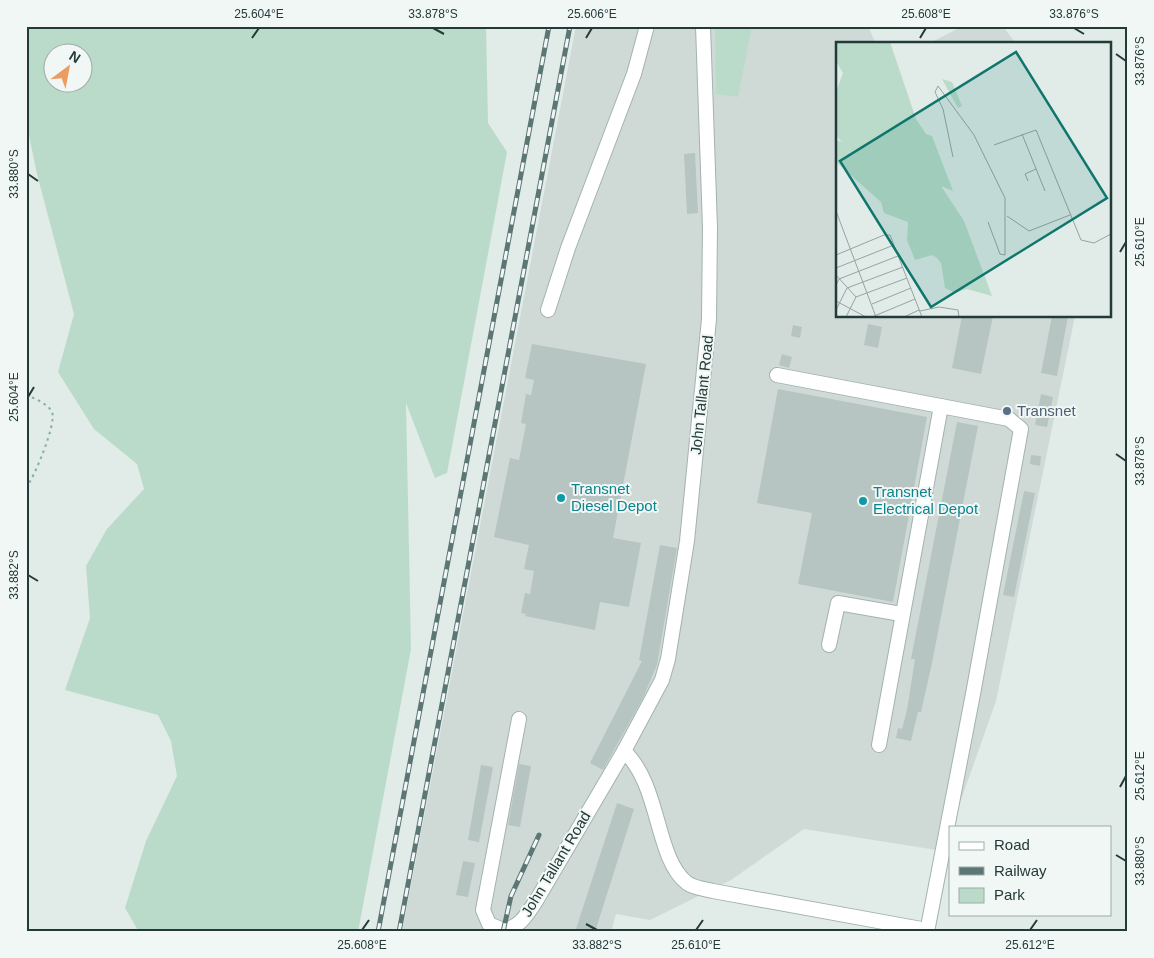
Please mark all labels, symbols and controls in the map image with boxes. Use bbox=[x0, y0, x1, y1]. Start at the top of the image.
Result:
text: 25.604°E bbox=[234, 7, 284, 21]
text: 33.878°S bbox=[408, 7, 458, 21]
text: 25.606°E bbox=[567, 7, 617, 21]
text: 25.608°E bbox=[901, 7, 951, 21]
text: 33.876°S bbox=[1049, 7, 1099, 21]
text: 33.876°S bbox=[1133, 36, 1147, 86]
north arrow bbox=[42, 42, 92, 92]
inset map bbox=[836, 42, 1112, 318]
text: N bbox=[66, 48, 83, 66]
text: 33.880°S bbox=[7, 149, 21, 199]
text: 25.610°E bbox=[1133, 217, 1147, 267]
street label: John Tallant Road bbox=[687, 334, 716, 455]
text: 25.604°E bbox=[7, 372, 21, 422]
place label: Transnet bbox=[1017, 402, 1076, 419]
marker: Transnet bbox=[1001, 405, 1013, 417]
text: 33.878°S bbox=[1133, 436, 1147, 486]
place label: Transnet Diesel Depot bbox=[571, 480, 658, 514]
place label: Transnet Electrical Depot bbox=[873, 483, 979, 517]
marker: Transnet Diesel Depot bbox=[555, 492, 567, 504]
marker: Transnet Electrical Depot bbox=[857, 495, 869, 507]
text: 33.882°S bbox=[7, 550, 21, 600]
text: 25.612°E bbox=[1133, 751, 1147, 801]
street label: John Tallant Road bbox=[517, 808, 594, 919]
legend bbox=[949, 826, 1112, 916]
text: Road bbox=[994, 836, 1030, 853]
text: 33.880°S bbox=[1133, 836, 1147, 886]
text: Railway bbox=[994, 862, 1047, 879]
text: Park bbox=[994, 886, 1025, 903]
text: 25.608°E bbox=[337, 938, 387, 952]
text: 33.882°S bbox=[572, 938, 622, 952]
text: 25.610°E bbox=[671, 938, 721, 952]
text: 25.612°E bbox=[1005, 938, 1055, 952]

